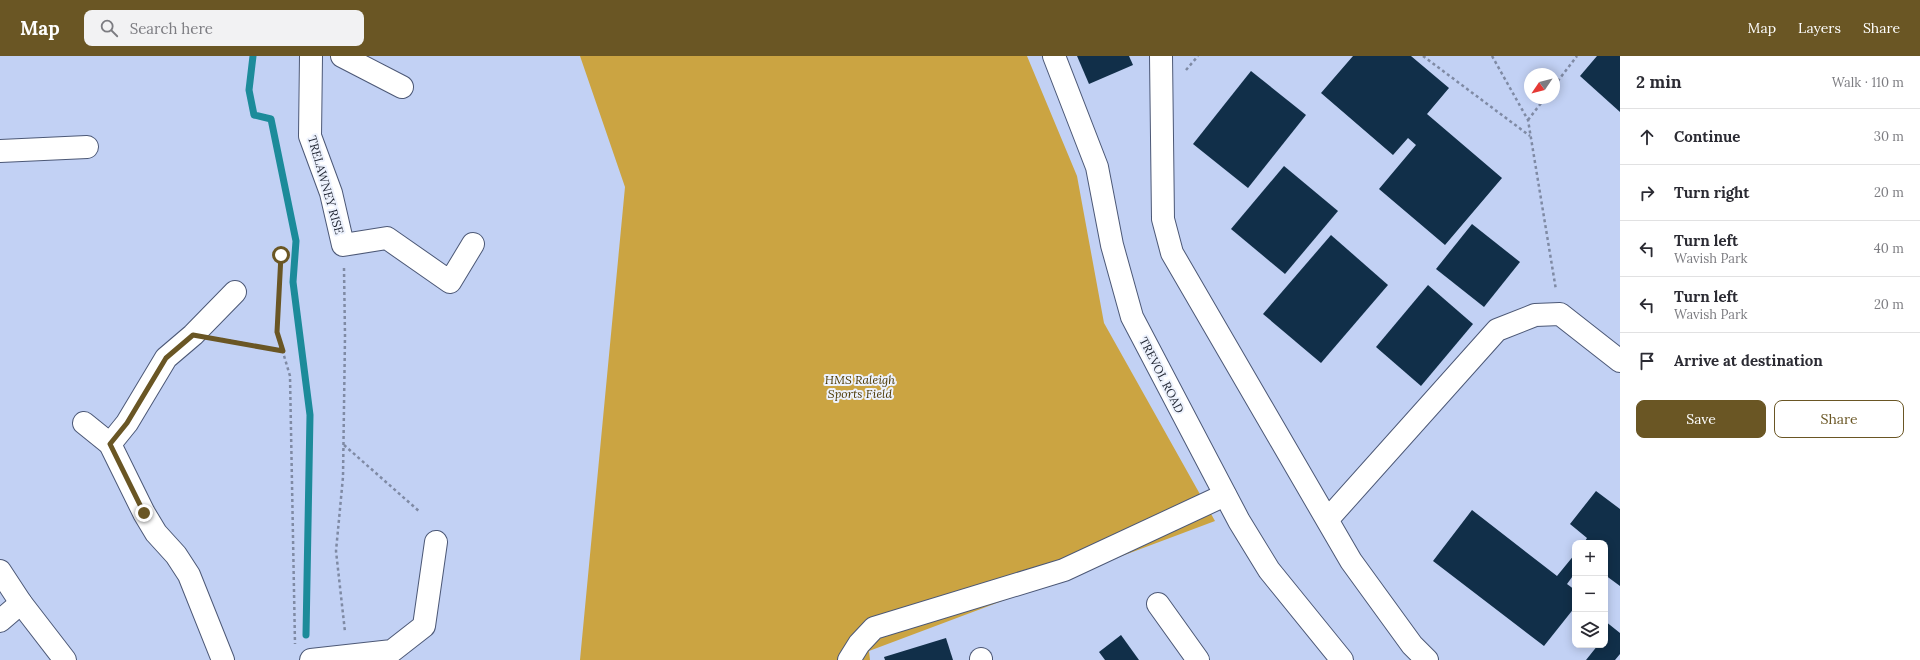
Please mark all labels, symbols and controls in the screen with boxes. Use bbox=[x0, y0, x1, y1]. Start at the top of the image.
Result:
search box bbox=[84, 10, 364, 46]
text: Map bbox=[20, 16, 60, 40]
icon: search bbox=[98, 17, 120, 39]
text: Search here bbox=[130, 19, 213, 38]
text: Map bbox=[1748, 19, 1776, 37]
text: Layers bbox=[1798, 19, 1841, 37]
text: Share bbox=[1863, 19, 1900, 37]
north arrow bbox=[1524, 68, 1560, 104]
text: 2 min bbox=[1636, 71, 1682, 93]
text: Walk · 110 m bbox=[1832, 74, 1904, 91]
icon: ahead bbox=[1636, 126, 1658, 148]
text: Continue bbox=[1674, 127, 1740, 146]
text: 30 m bbox=[1874, 128, 1904, 145]
street label: TRELAWNEY RISE bbox=[305, 134, 347, 236]
icon: right bbox=[1636, 182, 1658, 204]
text: Turn right bbox=[1674, 183, 1750, 202]
text: 20 m bbox=[1874, 184, 1904, 201]
text: Turn left bbox=[1674, 231, 1738, 250]
icon: left bbox=[1636, 238, 1658, 260]
text: 40 m bbox=[1874, 240, 1904, 257]
route start bbox=[272, 246, 290, 264]
text: Wavish Park bbox=[1674, 250, 1747, 267]
text: Turn left bbox=[1674, 287, 1738, 306]
icon: left bbox=[1636, 294, 1658, 316]
text: 20 m bbox=[1874, 296, 1904, 313]
text: Wavish Park bbox=[1674, 306, 1747, 323]
street label: TREVOL ROAD bbox=[1136, 335, 1188, 416]
icon: arrive bbox=[1636, 350, 1658, 372]
text: Arrive at destination bbox=[1674, 351, 1823, 370]
park label: HMS Raleigh Sports Field bbox=[825, 372, 895, 401]
button: Save bbox=[1636, 400, 1766, 438]
button: Share bbox=[1774, 400, 1904, 438]
route end bbox=[135, 504, 153, 522]
map controls bbox=[1572, 540, 1608, 648]
button: + bbox=[1572, 540, 1608, 576]
button: − bbox=[1572, 576, 1608, 612]
button: layers bbox=[1572, 612, 1608, 648]

